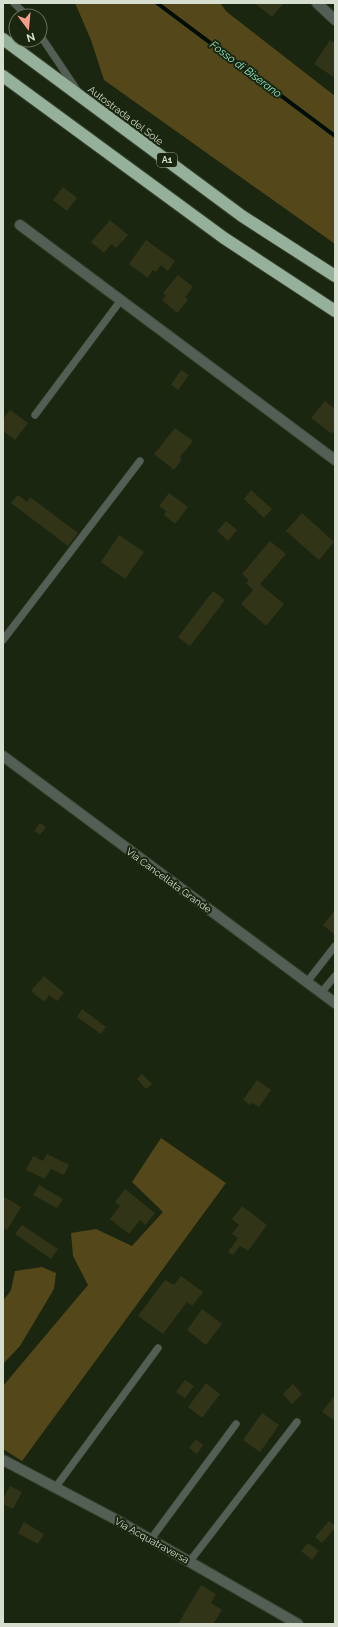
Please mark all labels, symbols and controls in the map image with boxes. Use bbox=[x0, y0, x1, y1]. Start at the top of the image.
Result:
north arrow bbox=[8, 8, 48, 48]
text: N bbox=[25, 30, 36, 45]
water label: Fosso di Biserano bbox=[207, 38, 284, 101]
street label: Autostrada del Sole bbox=[86, 84, 165, 147]
road number: A1 bbox=[157, 153, 177, 167]
street label: Via Cancellata Grande bbox=[124, 846, 214, 915]
street label: Via Acquatraversa bbox=[113, 1515, 191, 1565]

